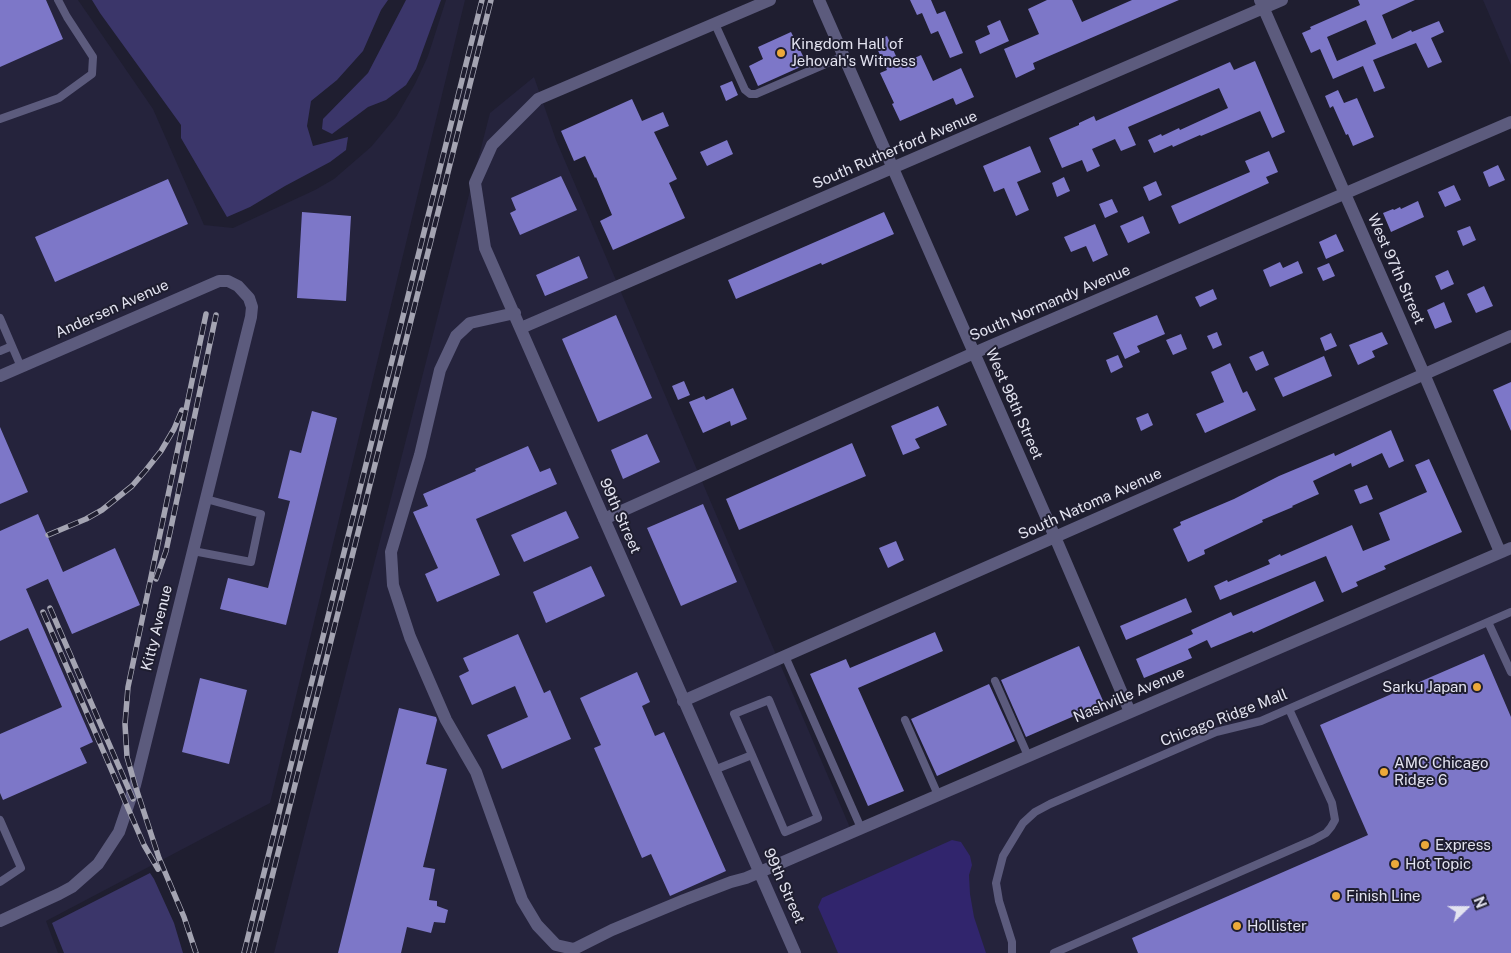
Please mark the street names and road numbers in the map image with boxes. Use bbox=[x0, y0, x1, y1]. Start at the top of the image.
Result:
street label: South Rutherford Avenue bbox=[810, 107, 980, 193]
street label: West 97th Street bbox=[1364, 211, 1428, 327]
street label: South Normandy Avenue bbox=[967, 261, 1133, 345]
street label: Andersen Avenue bbox=[52, 276, 172, 342]
street label: West 98th Street bbox=[981, 346, 1047, 462]
street label: South Natoma Avenue bbox=[1015, 464, 1165, 544]
street label: 99th Street bbox=[595, 476, 645, 556]
street label: Kitty Avenue bbox=[138, 583, 176, 673]
street label: Nashville Avenue bbox=[1071, 663, 1187, 727]
street label: Chicago Ridge Mall bbox=[1158, 685, 1290, 751]
street label: 99th Street bbox=[759, 846, 809, 926]

